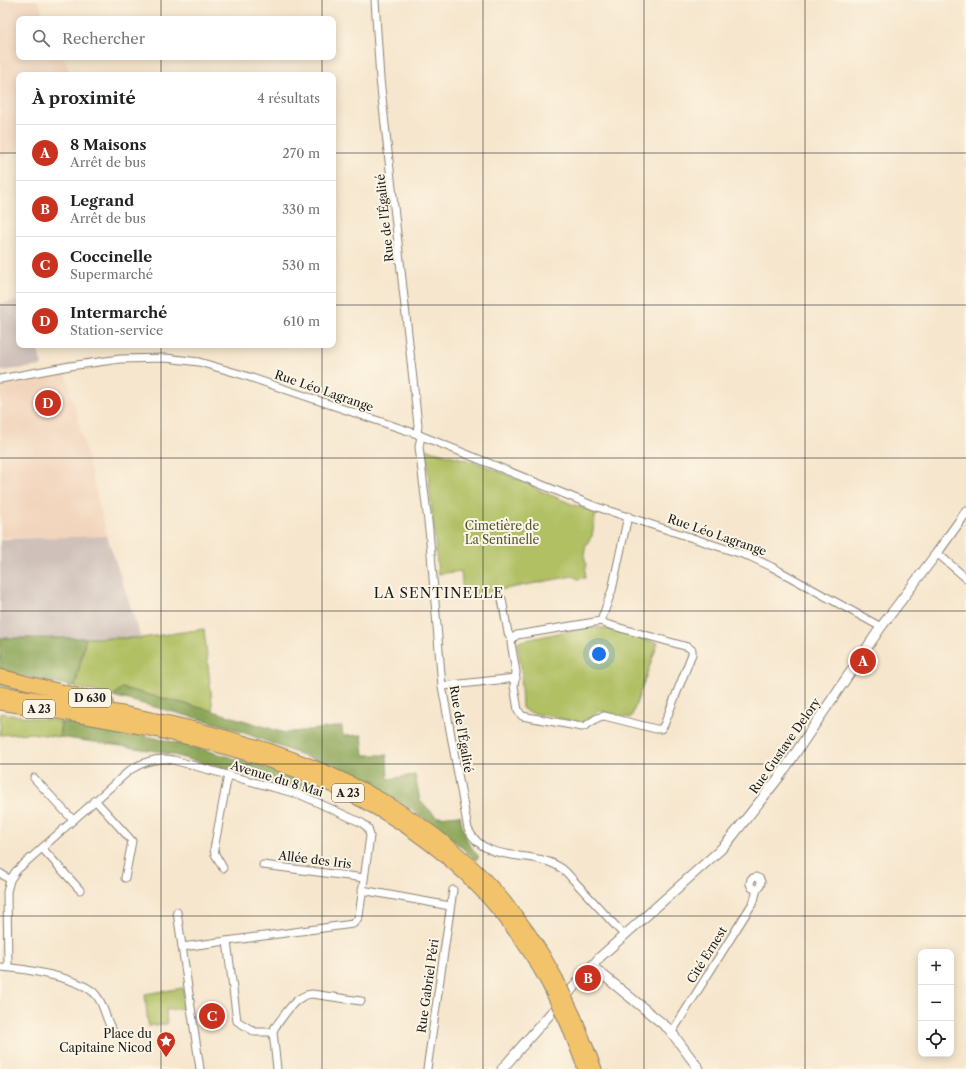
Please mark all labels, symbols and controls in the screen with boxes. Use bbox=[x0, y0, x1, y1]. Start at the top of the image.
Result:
search box bbox=[16, 16, 336, 60]
icon: search bbox=[30, 27, 52, 49]
text: Rechercher bbox=[62, 29, 145, 48]
text: À proximité bbox=[32, 88, 136, 108]
text: 4 résultats bbox=[257, 90, 320, 106]
text: 8 Maisons bbox=[70, 135, 147, 154]
text: A bbox=[40, 145, 50, 161]
text: 270 m bbox=[282, 145, 320, 161]
text: Arrêt de bus bbox=[70, 154, 146, 170]
street label: Rue de l'Égalité bbox=[371, 173, 397, 263]
text: Legrand bbox=[70, 191, 134, 210]
text: B bbox=[40, 201, 50, 217]
text: 330 m bbox=[282, 201, 320, 217]
text: Arrêt de bus bbox=[70, 210, 146, 226]
text: Coccinelle bbox=[70, 247, 152, 266]
text: C bbox=[40, 257, 50, 273]
text: 530 m bbox=[282, 257, 320, 273]
text: Supermarché bbox=[70, 266, 153, 282]
text: Intermarché bbox=[70, 303, 167, 322]
text: D bbox=[39, 313, 51, 329]
text: 610 m bbox=[283, 313, 320, 329]
text: Station-service bbox=[70, 322, 163, 338]
street label: Rue Léo Lagrange bbox=[273, 367, 376, 415]
pin: D bbox=[35, 388, 61, 418]
street label: Rue Léo Lagrange bbox=[666, 511, 769, 559]
park label: Cimetière de La Sentinelle bbox=[465, 518, 540, 547]
district label: LA SENTINELLE bbox=[374, 584, 504, 602]
your location bbox=[589, 644, 609, 664]
pin: A bbox=[850, 646, 876, 676]
street label: Rue de l'Égalité bbox=[446, 684, 478, 774]
road number: D 630 bbox=[69, 689, 111, 707]
street label: Rue Gustave Delory bbox=[746, 695, 824, 797]
road number: A 23 bbox=[23, 700, 55, 718]
street label: Avenue du 8 Mai bbox=[228, 757, 326, 800]
road number: A 23 bbox=[332, 784, 364, 802]
street label: Allée des Iris bbox=[277, 847, 352, 871]
street label: Cité Ernest bbox=[683, 923, 730, 986]
street label: Rue Gabriel Péri bbox=[413, 938, 442, 1034]
map controls bbox=[918, 949, 954, 1057]
button: + bbox=[918, 949, 954, 985]
pin: B bbox=[575, 963, 601, 993]
button: − bbox=[918, 985, 954, 1021]
pin: C bbox=[199, 1001, 225, 1031]
button: locate bbox=[918, 1021, 954, 1057]
place label: Place du Capitaine Nicod bbox=[59, 1026, 153, 1055]
place icon: Place du Capitaine Nicod bbox=[155, 1030, 177, 1058]

